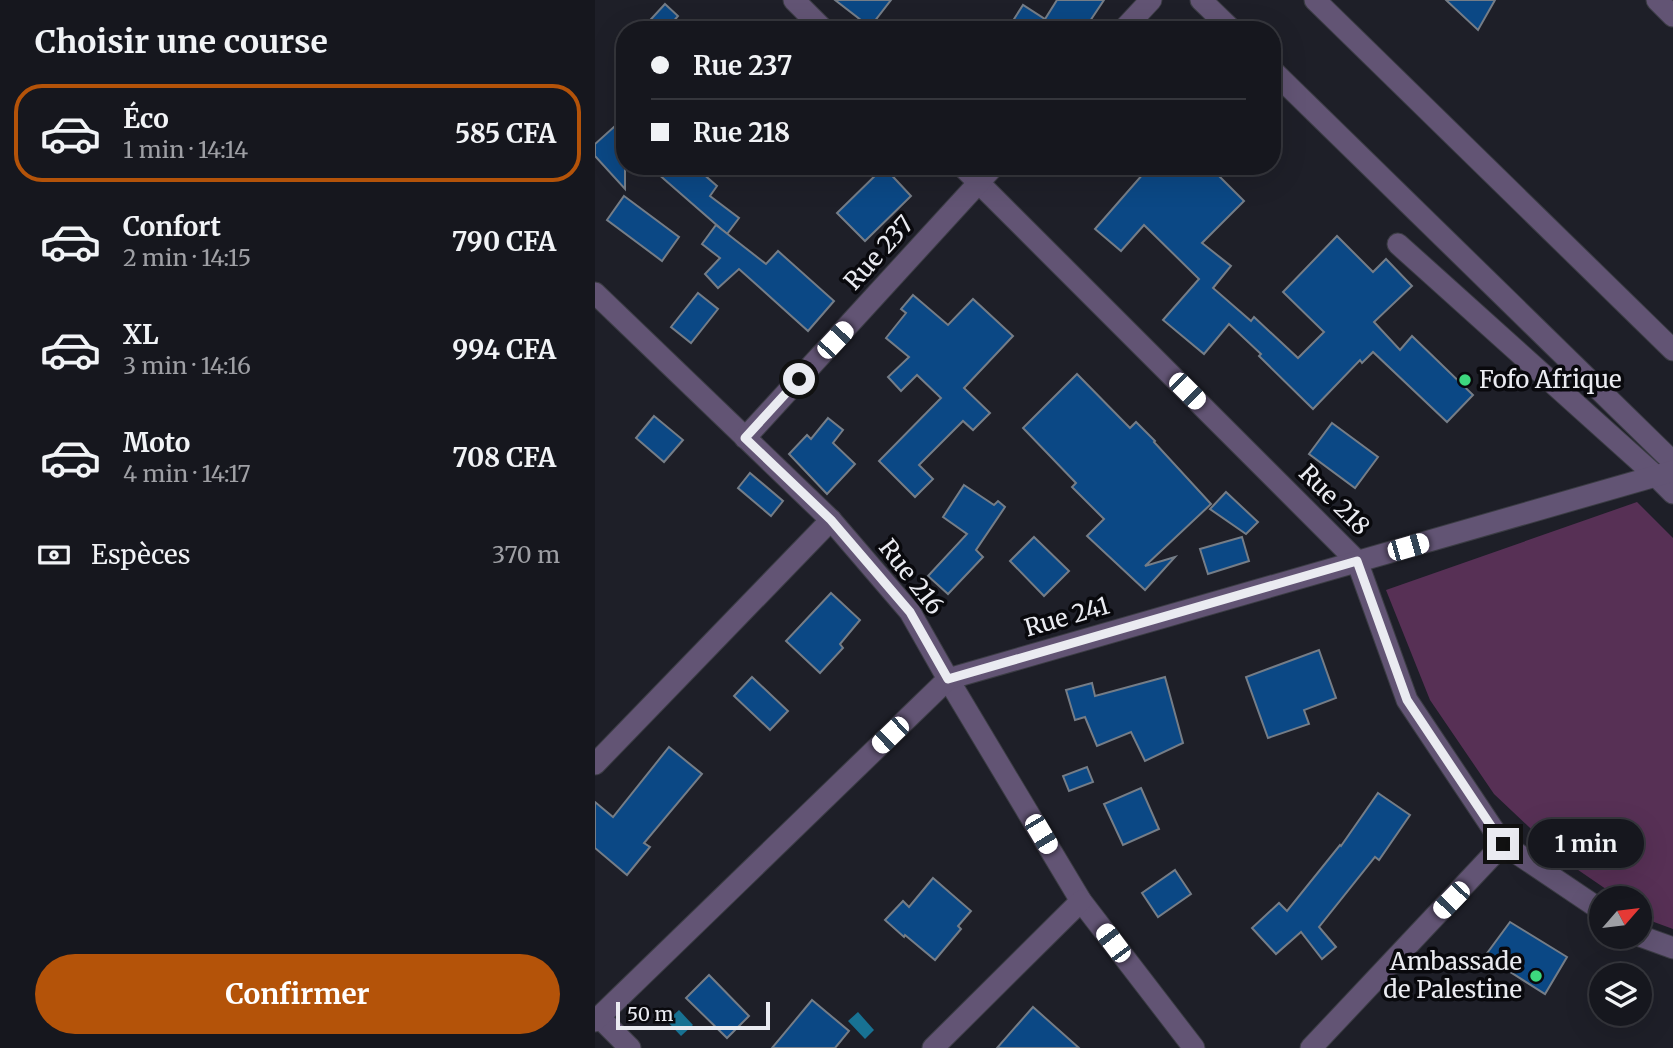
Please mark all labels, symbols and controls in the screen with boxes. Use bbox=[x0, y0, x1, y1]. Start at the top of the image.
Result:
text: Choisir une course bbox=[35, 22, 328, 62]
text: Rue 237 bbox=[693, 49, 792, 82]
icon: car bbox=[39, 102, 102, 165]
text: Éco bbox=[123, 102, 169, 135]
text: Rue 218 bbox=[693, 116, 790, 149]
text: 585 CFA bbox=[455, 117, 556, 150]
text: 1 min · 14:14 bbox=[123, 135, 248, 164]
street label: Rue 237 bbox=[837, 209, 920, 296]
icon: car bbox=[39, 210, 102, 273]
text: Confort bbox=[123, 210, 221, 243]
text: 790 CFA bbox=[452, 225, 556, 258]
text: 2 min · 14:15 bbox=[123, 243, 251, 272]
car bbox=[813, 317, 858, 363]
icon: car bbox=[39, 318, 102, 381]
text: XL bbox=[123, 318, 159, 351]
text: 994 CFA bbox=[452, 333, 556, 366]
text: 3 min · 14:16 bbox=[123, 351, 251, 380]
route start bbox=[783, 363, 815, 395]
place label: Fofo Afrique bbox=[1479, 364, 1622, 395]
car bbox=[1165, 369, 1210, 413]
marker: Fofo Afrique bbox=[1457, 372, 1473, 388]
icon: car bbox=[39, 426, 102, 489]
text: Moto bbox=[123, 426, 190, 459]
text: 708 CFA bbox=[452, 441, 556, 474]
street label: Rue 218 bbox=[1292, 458, 1376, 542]
text: 4 min · 14:17 bbox=[123, 459, 251, 488]
car bbox=[1385, 531, 1432, 563]
street label: Rue 216 bbox=[872, 533, 951, 621]
icon: cash bbox=[35, 536, 73, 574]
text: Espèces bbox=[91, 538, 191, 571]
text: 370 m bbox=[492, 540, 560, 569]
street label: Rue 241 bbox=[1021, 590, 1113, 643]
car bbox=[868, 713, 913, 757]
car bbox=[1022, 811, 1061, 857]
callout: 1 min bbox=[1527, 820, 1643, 868]
route end bbox=[1487, 828, 1519, 860]
text: 1 min bbox=[1555, 829, 1617, 858]
car bbox=[1429, 878, 1474, 922]
north arrow bbox=[1589, 886, 1652, 948]
map controls bbox=[1589, 886, 1652, 1026]
car bbox=[1092, 920, 1135, 966]
place label: Ambassade de Palestine bbox=[1383, 946, 1522, 1005]
button: Confirmer bbox=[35, 954, 560, 1034]
button: layers bbox=[1589, 963, 1652, 1026]
marker: Ambassade de Palestine bbox=[1528, 968, 1544, 984]
scale bar bbox=[616, 999, 770, 1031]
text: 50 m bbox=[627, 1002, 673, 1026]

